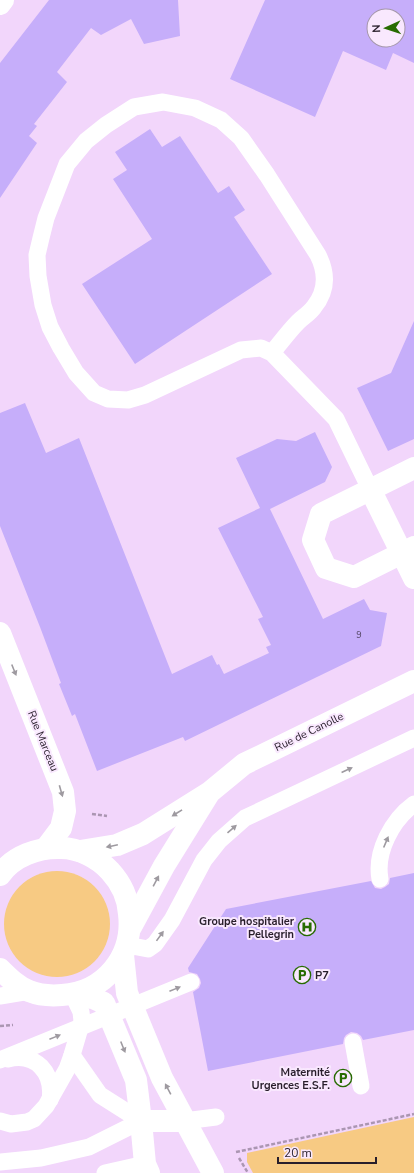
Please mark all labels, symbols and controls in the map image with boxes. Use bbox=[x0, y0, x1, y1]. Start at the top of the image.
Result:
north arrow bbox=[366, 8, 406, 48]
text: N bbox=[369, 24, 384, 33]
house number: 9 bbox=[356, 629, 362, 641]
one-way arrow bbox=[12, 664, 18, 676]
street label: Rue Marceau bbox=[24, 708, 62, 774]
street label: Rue de Canolle bbox=[272, 709, 346, 755]
one-way arrow bbox=[342, 767, 353, 773]
one-way arrow bbox=[58, 785, 64, 797]
one-way arrow bbox=[171, 809, 183, 816]
one-way arrow bbox=[227, 824, 237, 834]
one-way arrow bbox=[383, 835, 389, 847]
one-way arrow bbox=[106, 843, 118, 849]
one-way arrow bbox=[153, 875, 159, 887]
place label: Groupe hospitalier Pellegrin bbox=[199, 914, 295, 942]
hospital icon: Groupe hospitalier Pellegrin bbox=[297, 917, 317, 937]
one-way arrow bbox=[156, 931, 164, 941]
parking icon: P7 bbox=[292, 965, 312, 985]
place label: P7 bbox=[315, 968, 329, 983]
one-way arrow bbox=[170, 985, 182, 991]
one-way arrow bbox=[49, 1034, 61, 1040]
one-way arrow bbox=[120, 1042, 126, 1054]
place label: Maternité Urgences E.S.F. bbox=[252, 1065, 330, 1093]
parking icon: Maternité Urgences E.S.F. bbox=[333, 1068, 353, 1088]
one-way arrow bbox=[165, 1084, 171, 1095]
scale bar bbox=[278, 1139, 376, 1165]
text: 20 m bbox=[284, 1145, 312, 1161]

